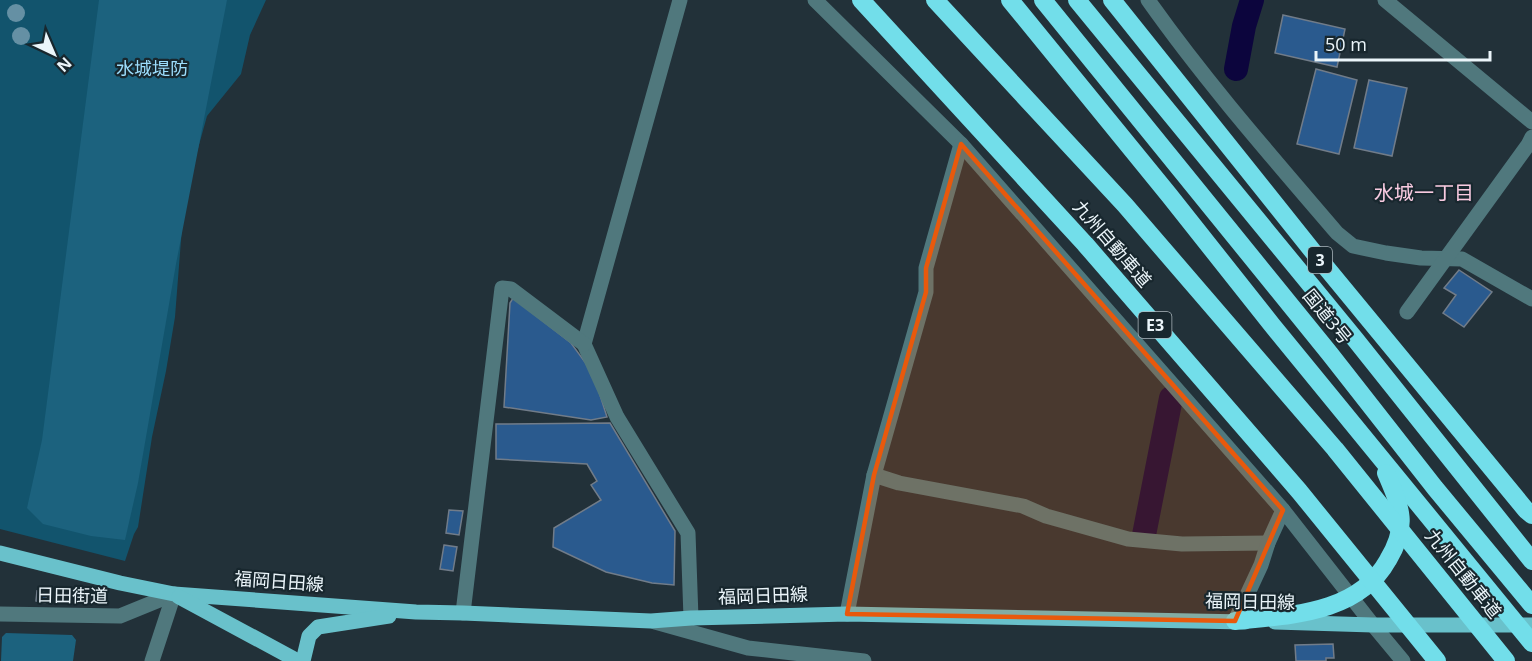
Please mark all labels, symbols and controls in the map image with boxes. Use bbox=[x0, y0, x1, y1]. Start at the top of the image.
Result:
north arrow bbox=[24, 24, 84, 84]
scale bar bbox=[1316, 24, 1490, 62]
text: 50 m bbox=[1325, 32, 1367, 56]
text: N bbox=[52, 52, 77, 77]
park label: 水城堤防 bbox=[116, 56, 188, 80]
district label: 水城一丁目 bbox=[1374, 179, 1474, 206]
street label: 九州自動車道 bbox=[1068, 195, 1157, 292]
road number: 3 bbox=[1308, 247, 1332, 273]
street label: 国道3号 bbox=[1298, 284, 1357, 349]
road number: E3 bbox=[1138, 312, 1172, 338]
street label: 九州自動車道 bbox=[1420, 524, 1507, 623]
street label: 福岡日田線 bbox=[233, 566, 325, 596]
street label: 福岡日田線 bbox=[718, 581, 808, 609]
street label: 日田街道 bbox=[36, 582, 108, 608]
street label: 福岡日田線 bbox=[1205, 588, 1295, 614]

